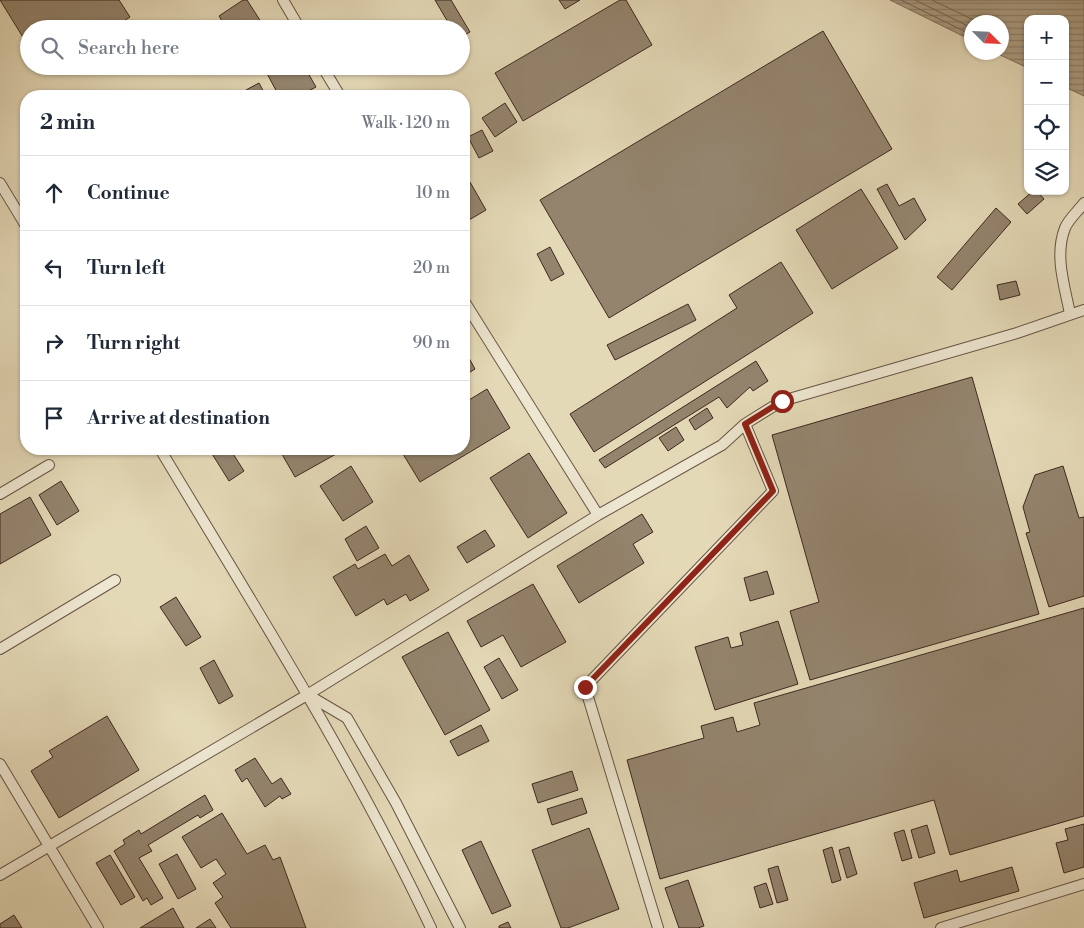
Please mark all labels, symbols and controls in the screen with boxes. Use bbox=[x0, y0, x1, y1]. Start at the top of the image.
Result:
north arrow bbox=[964, 15, 1009, 60]
map controls bbox=[1024, 15, 1069, 195]
button: + bbox=[1024, 15, 1069, 60]
search box bbox=[20, 20, 470, 75]
icon: search bbox=[38, 34, 66, 62]
text: Search here bbox=[78, 36, 179, 60]
button: − bbox=[1024, 60, 1069, 105]
button: locate bbox=[1024, 105, 1069, 150]
text: 2 min bbox=[40, 110, 95, 136]
text: Walk · 120 m bbox=[362, 113, 450, 133]
button: layers bbox=[1024, 150, 1069, 195]
icon: ahead bbox=[40, 179, 68, 207]
text: Continue bbox=[87, 181, 170, 205]
text: 10 m bbox=[416, 183, 450, 203]
icon: left bbox=[40, 254, 68, 282]
text: Turn left bbox=[87, 256, 166, 280]
text: 20 m bbox=[413, 258, 450, 278]
icon: right bbox=[40, 329, 68, 357]
text: Turn right bbox=[87, 331, 180, 355]
text: 90 m bbox=[412, 333, 450, 353]
route start bbox=[771, 390, 794, 413]
icon: arrive bbox=[40, 404, 68, 432]
text: Arrive at destination bbox=[87, 406, 270, 430]
route end bbox=[574, 676, 597, 699]

